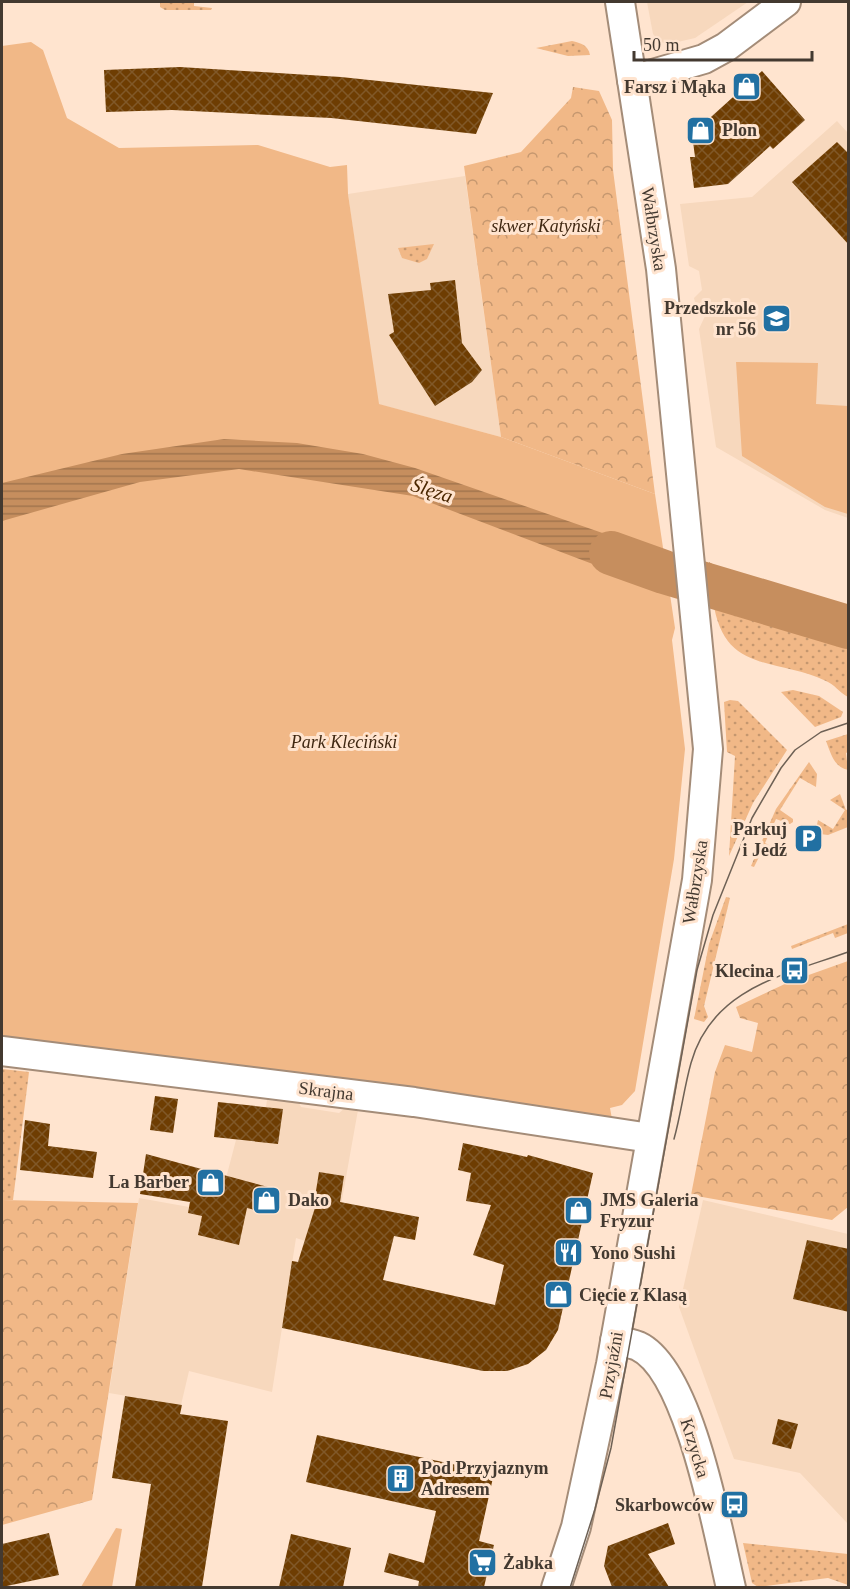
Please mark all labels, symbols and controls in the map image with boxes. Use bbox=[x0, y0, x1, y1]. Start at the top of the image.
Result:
scale bar bbox=[634, 24, 812, 62]
text: 50 m bbox=[643, 35, 680, 55]
shop icon: Farsz i Mąka bbox=[731, 71, 763, 103]
place label: Farsz i Mąka bbox=[624, 77, 726, 97]
shop icon: Plon bbox=[685, 114, 717, 146]
place label: Plon bbox=[722, 120, 757, 140]
street label: Wałbrzyska bbox=[638, 186, 670, 272]
park label: skwer Katyński bbox=[491, 216, 601, 236]
place label: Przedszkole nr 56 bbox=[664, 298, 756, 339]
school or university icon: Przedszkole nr 56 bbox=[761, 302, 793, 334]
water label: Ślęza bbox=[408, 472, 456, 508]
park label: Park Kleciński bbox=[290, 732, 397, 752]
place label: Parkuj i Jedź bbox=[733, 819, 787, 860]
parking icon: Parkuj i Jedź bbox=[792, 823, 824, 855]
street label: Wałbrzyska bbox=[679, 839, 711, 925]
bus stop icon: Klecina bbox=[779, 955, 811, 987]
place label: Klecina bbox=[715, 961, 774, 981]
street label: Skrajna bbox=[297, 1078, 355, 1104]
shop icon: La Barber bbox=[194, 1166, 226, 1198]
place label: La Barber bbox=[109, 1172, 189, 1192]
shop icon: Dako bbox=[251, 1184, 283, 1216]
place label: Dako bbox=[288, 1190, 329, 1210]
place label: JMS Galeria Fryzur bbox=[600, 1190, 698, 1231]
shop icon: JMS Galeria Fryzur bbox=[563, 1194, 595, 1226]
restaurant icon: Yono Sushi bbox=[553, 1237, 585, 1269]
place label: Yono Sushi bbox=[590, 1243, 676, 1263]
shop icon: Cięcie z Klasą bbox=[542, 1279, 574, 1311]
place label: Cięcie z Klasą bbox=[579, 1285, 687, 1305]
street label: Przyjaźni bbox=[595, 1330, 627, 1400]
street label: Krzycka bbox=[677, 1416, 713, 1480]
place label: Pod Przyjaznym Adresem bbox=[421, 1458, 548, 1499]
building icon: Pod Przyjaznym Adresem bbox=[384, 1462, 416, 1494]
bus stop icon: Skarbowców bbox=[719, 1489, 751, 1521]
place label: Skarbowców bbox=[615, 1495, 714, 1515]
supermarket icon: Żabka bbox=[466, 1547, 498, 1579]
place label: Żabka bbox=[503, 1553, 553, 1573]

